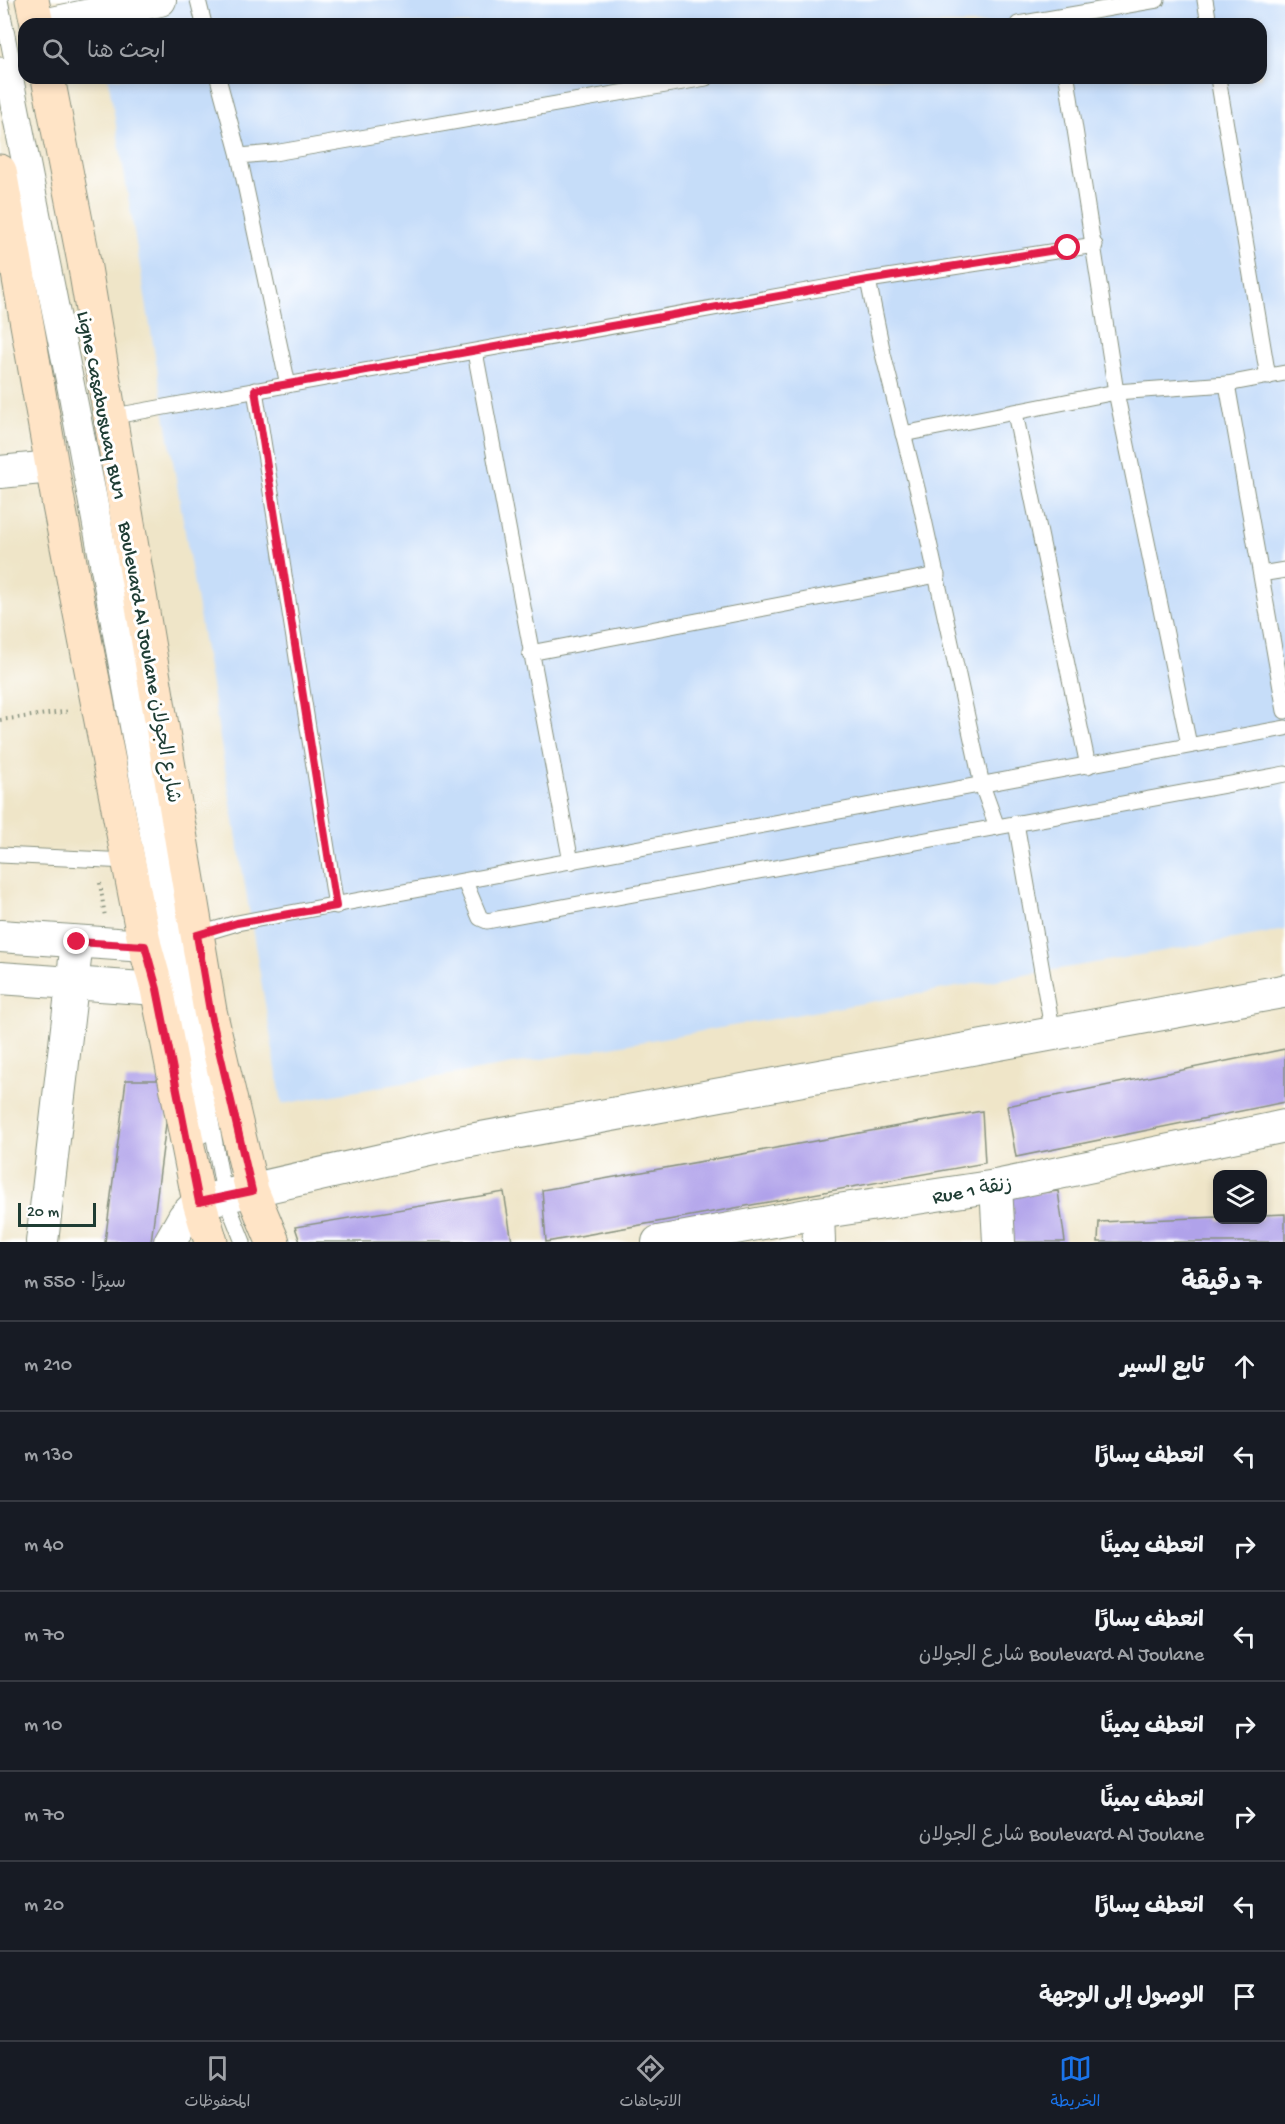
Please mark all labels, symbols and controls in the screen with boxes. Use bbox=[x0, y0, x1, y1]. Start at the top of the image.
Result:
search box bbox=[18, 18, 1267, 84]
icon: search bbox=[39, 35, 72, 68]
text: ابحث هنا bbox=[87, 40, 166, 66]
route start bbox=[1054, 234, 1080, 260]
street label: Ligne Casabusway BW1 bbox=[70, 309, 129, 502]
street label: Boulevard Al Joulane شارع الجولان bbox=[111, 519, 185, 805]
route end bbox=[63, 928, 89, 954]
map controls bbox=[1213, 1170, 1267, 1224]
button: layers bbox=[1213, 1170, 1267, 1224]
street label: Rue 1 زنقة bbox=[931, 1174, 1014, 1211]
scale bar bbox=[18, 1200, 96, 1228]
text: 20 m bbox=[27, 1204, 59, 1223]
text: 7 دقيقة bbox=[1181, 1269, 1261, 1300]
text: سيرًا · 550 m bbox=[24, 1272, 126, 1295]
icon: ahead bbox=[1228, 1350, 1261, 1383]
text: 210 m bbox=[24, 1355, 72, 1378]
text: تابع السير bbox=[1120, 1355, 1204, 1381]
icon: left bbox=[1228, 1440, 1261, 1473]
text: 130 m bbox=[24, 1445, 73, 1468]
text: انعطف يسارًا bbox=[1095, 1445, 1204, 1471]
icon: right bbox=[1228, 1530, 1261, 1563]
text: 40 m bbox=[24, 1535, 64, 1558]
text: انعطف يمينًا bbox=[1101, 1535, 1204, 1561]
text: انعطف يسارًا bbox=[1095, 1609, 1204, 1635]
icon: left bbox=[1228, 1620, 1261, 1653]
text: 70 m bbox=[24, 1625, 65, 1648]
text: Boulevard Al Joulane شارع الجولان bbox=[919, 1645, 1204, 1668]
icon: right bbox=[1228, 1710, 1261, 1743]
text: 10 m bbox=[24, 1715, 62, 1738]
text: انعطف يمينًا bbox=[1101, 1715, 1204, 1741]
text: انعطف يمينًا bbox=[1101, 1789, 1204, 1815]
icon: right bbox=[1228, 1800, 1261, 1833]
text: 70 m bbox=[24, 1805, 65, 1828]
text: Boulevard Al Joulane شارع الجولان bbox=[919, 1825, 1204, 1848]
icon: left bbox=[1228, 1890, 1261, 1923]
text: 20 m bbox=[24, 1895, 64, 1918]
text: انعطف يسارًا bbox=[1095, 1895, 1204, 1921]
icon: arrive bbox=[1228, 1980, 1261, 2013]
text: الوصول إلى الوجهة bbox=[1039, 1985, 1204, 2011]
tab: المحفوظات bbox=[185, 2052, 250, 2115]
tab: الاتجاهات bbox=[620, 2052, 681, 2115]
tab: الخريطة bbox=[1051, 2052, 1100, 2115]

